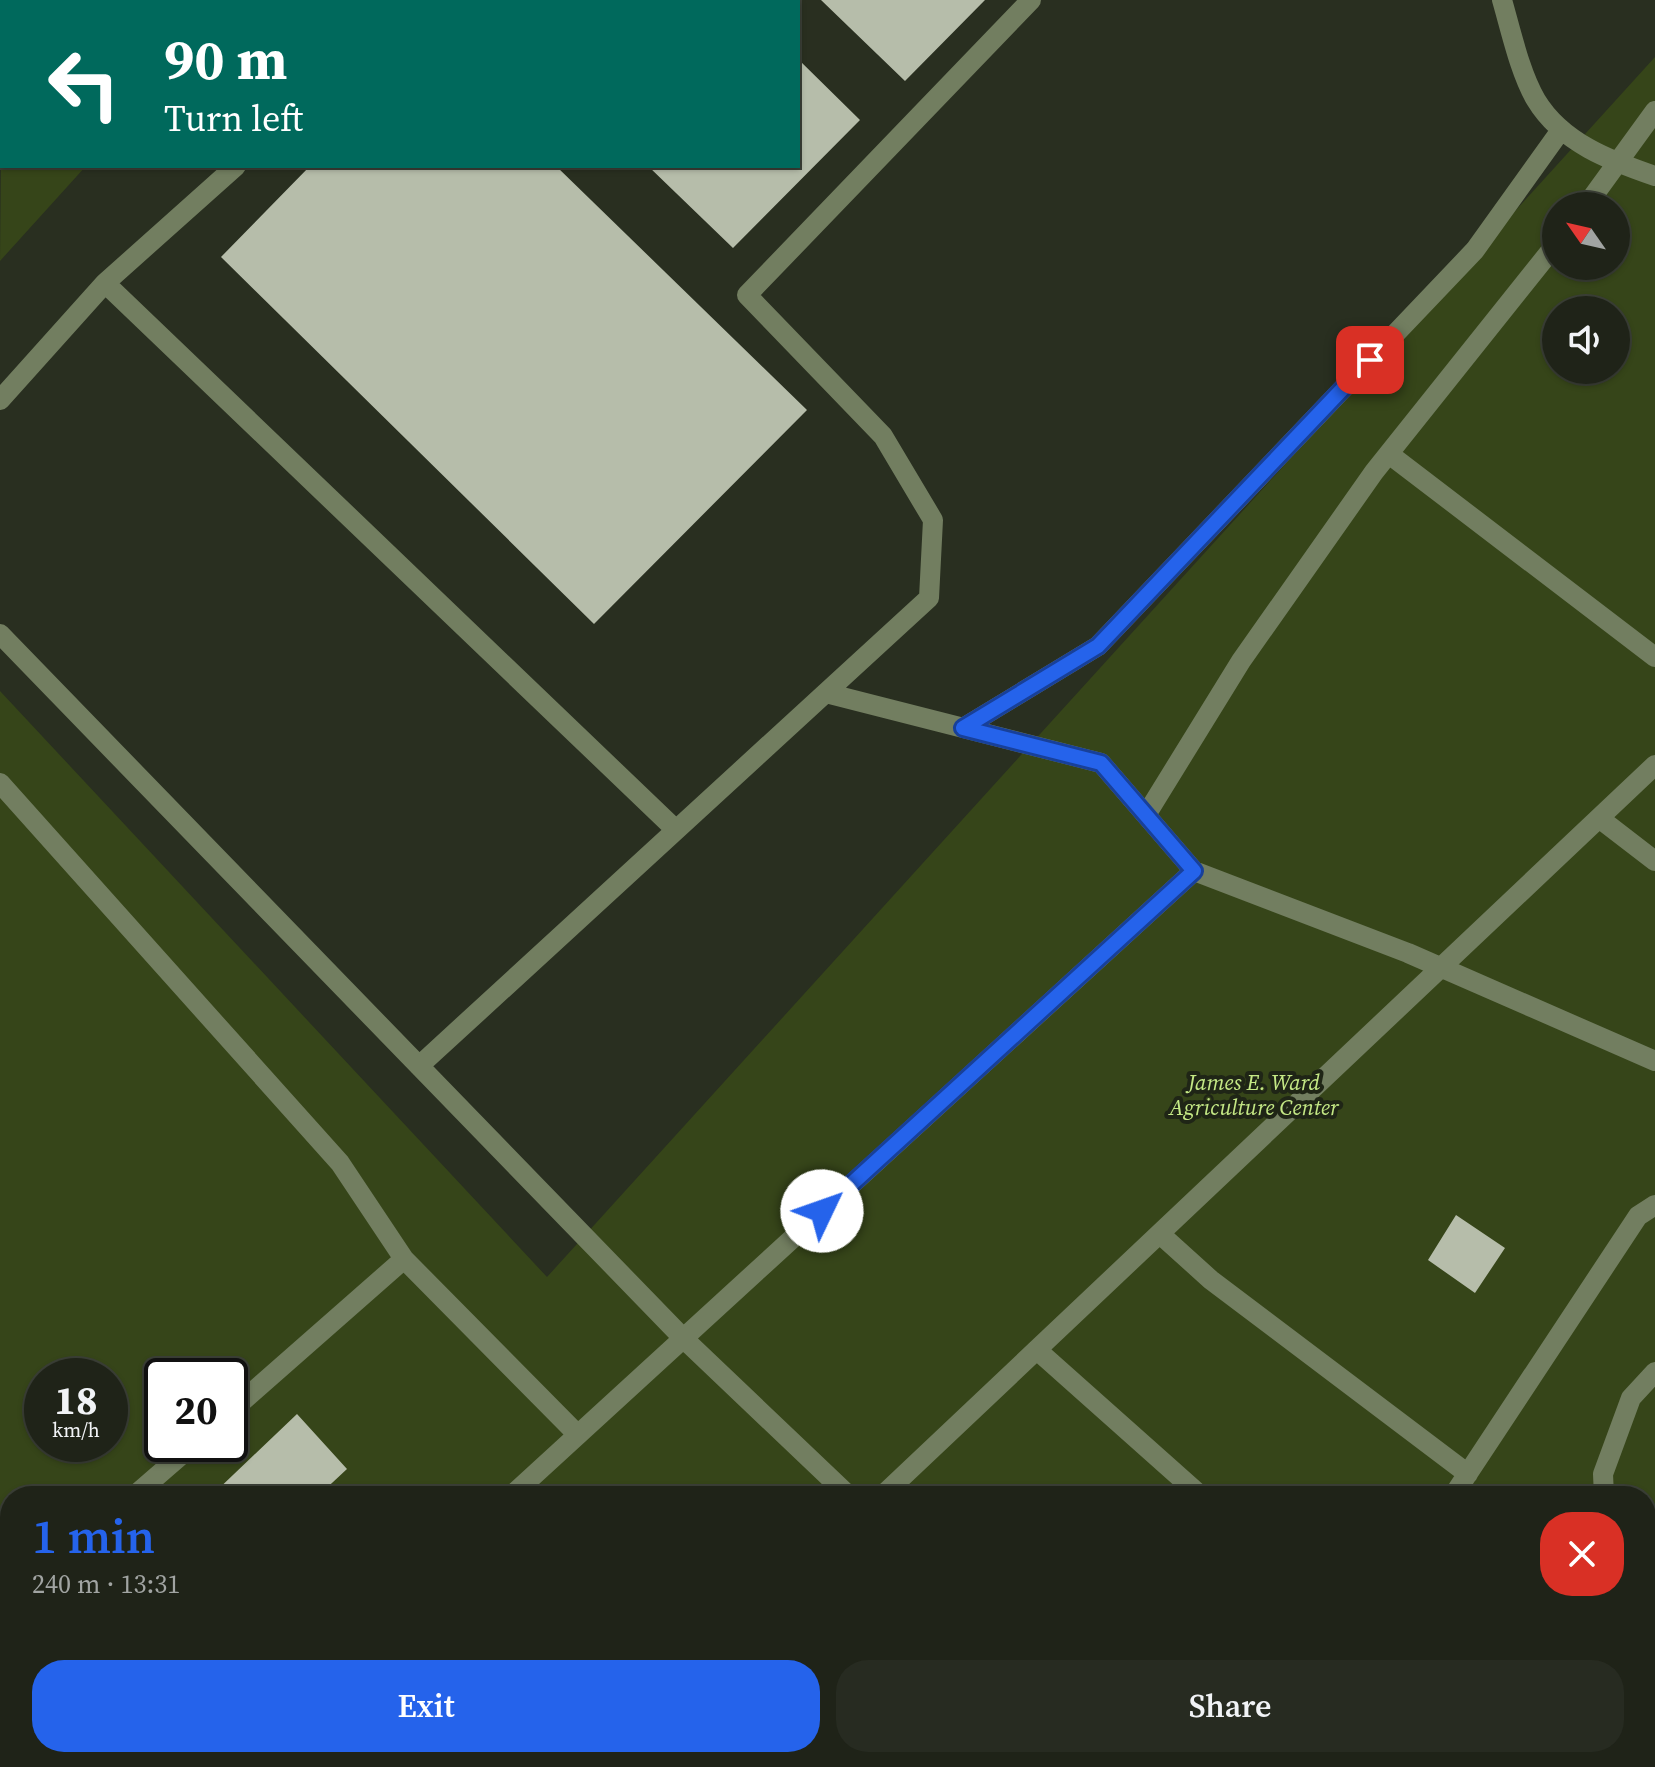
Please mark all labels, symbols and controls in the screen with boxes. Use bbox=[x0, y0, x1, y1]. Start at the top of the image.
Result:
text: 90 m bbox=[164, 21, 287, 98]
icon: left bbox=[32, 32, 136, 136]
text: Turn left bbox=[164, 94, 303, 143]
north arrow bbox=[1542, 192, 1630, 280]
map controls bbox=[1542, 192, 1630, 384]
button: sound bbox=[1542, 296, 1630, 384]
pin bbox=[1336, 326, 1404, 394]
icon: arrive bbox=[1348, 338, 1392, 382]
park label: James E. Ward Agriculture Center bbox=[1167, 1067, 1340, 1122]
position arrow bbox=[780, 1169, 864, 1253]
speed limit sign: 20 bbox=[144, 1358, 248, 1462]
text: 18 bbox=[54, 1373, 98, 1427]
text: km/h bbox=[52, 1416, 100, 1444]
text: 1 min bbox=[32, 1503, 155, 1569]
button: close bbox=[1540, 1512, 1624, 1596]
text: 240 m · 13:31 bbox=[32, 1566, 180, 1602]
button: Exit bbox=[32, 1660, 820, 1752]
button: Share bbox=[836, 1660, 1624, 1752]

